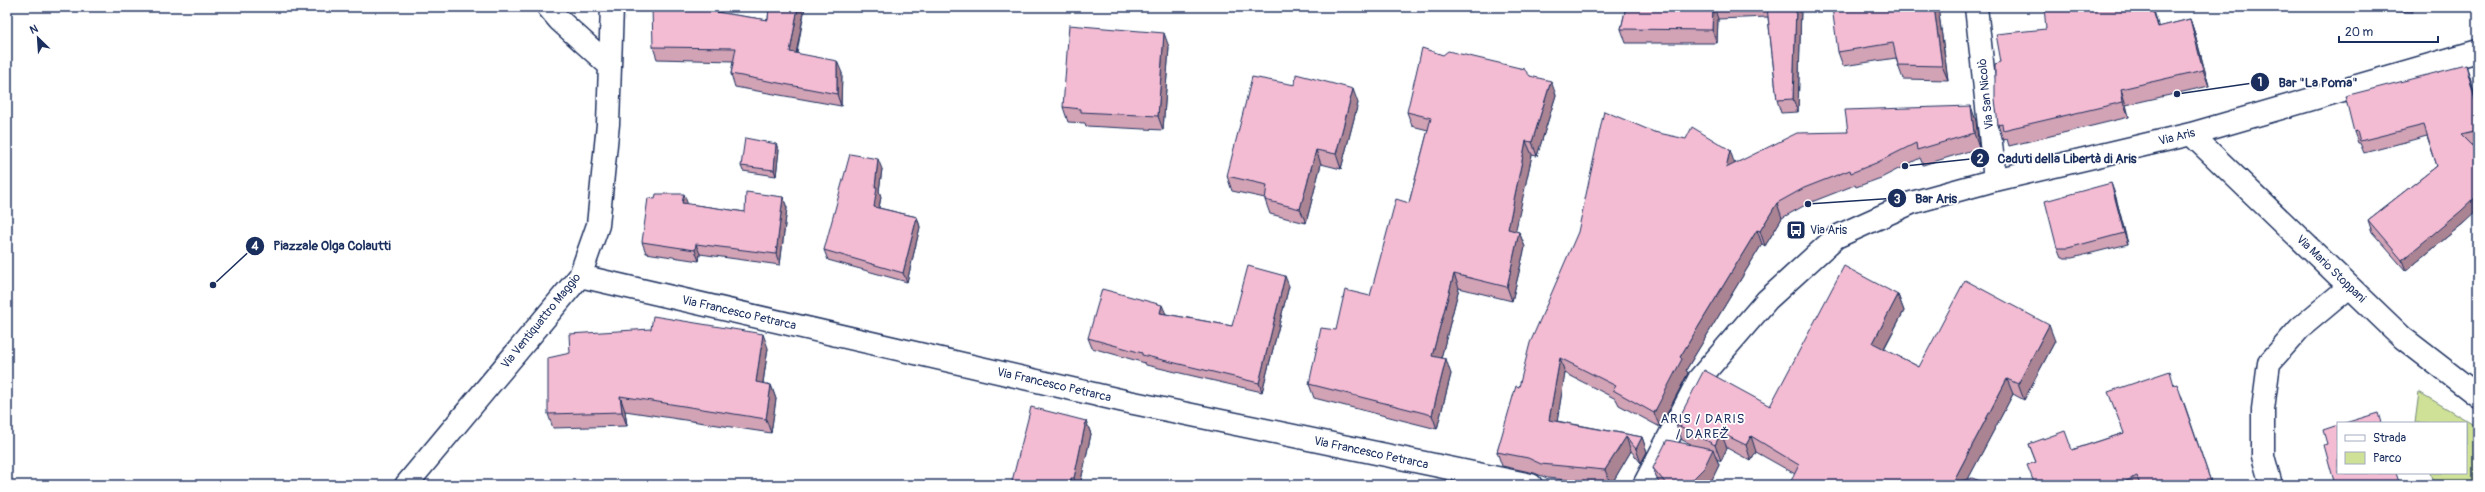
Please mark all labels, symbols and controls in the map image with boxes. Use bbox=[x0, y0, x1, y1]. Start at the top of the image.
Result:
north arrow bbox=[18, 18, 58, 58]
scale bar bbox=[2339, 18, 2438, 44]
text: N bbox=[28, 22, 41, 37]
text: 20 m bbox=[2345, 25, 2374, 40]
street label: Via San Nicolò bbox=[1975, 57, 1997, 130]
callout: Bar "La Poma" bbox=[2250, 70, 2365, 95]
text: 1 bbox=[2258, 75, 2262, 90]
text: Bar "La Poma" bbox=[2279, 75, 2357, 91]
street label: Via Aris bbox=[2157, 125, 2197, 149]
callout: Caduti della Libertà di Aris bbox=[1970, 146, 2145, 171]
text: Caduti della Libertà di Aris bbox=[1997, 151, 2137, 167]
text: 2 bbox=[1977, 152, 1984, 167]
callout: Bar Aris bbox=[1887, 186, 1965, 211]
text: Bar Aris bbox=[1915, 191, 1957, 207]
text: 3 bbox=[1894, 192, 1901, 207]
bus stop icon: Via Aris bbox=[1785, 219, 1807, 241]
place label: Via Aris bbox=[1810, 223, 1848, 238]
street label: Via Mario Stoppani bbox=[2293, 232, 2369, 306]
callout: Piazzale Olga Colautti bbox=[245, 233, 399, 258]
text: Piazzale Olga Colautti bbox=[273, 238, 391, 254]
text: 4 bbox=[251, 239, 259, 254]
street label: Via Ventiquattro Maggio bbox=[498, 270, 584, 372]
street label: Via Francesco Petrarca bbox=[680, 293, 798, 334]
street label: Via Francesco Petrarca bbox=[995, 365, 1113, 406]
district label: ARIS / DARIS / DAREŽ bbox=[1661, 411, 1745, 442]
legend bbox=[2337, 422, 2467, 474]
text: Strada bbox=[2373, 431, 2407, 446]
street label: Via Francesco Petrarca bbox=[1312, 434, 1430, 473]
text: Parco bbox=[2373, 451, 2402, 466]

